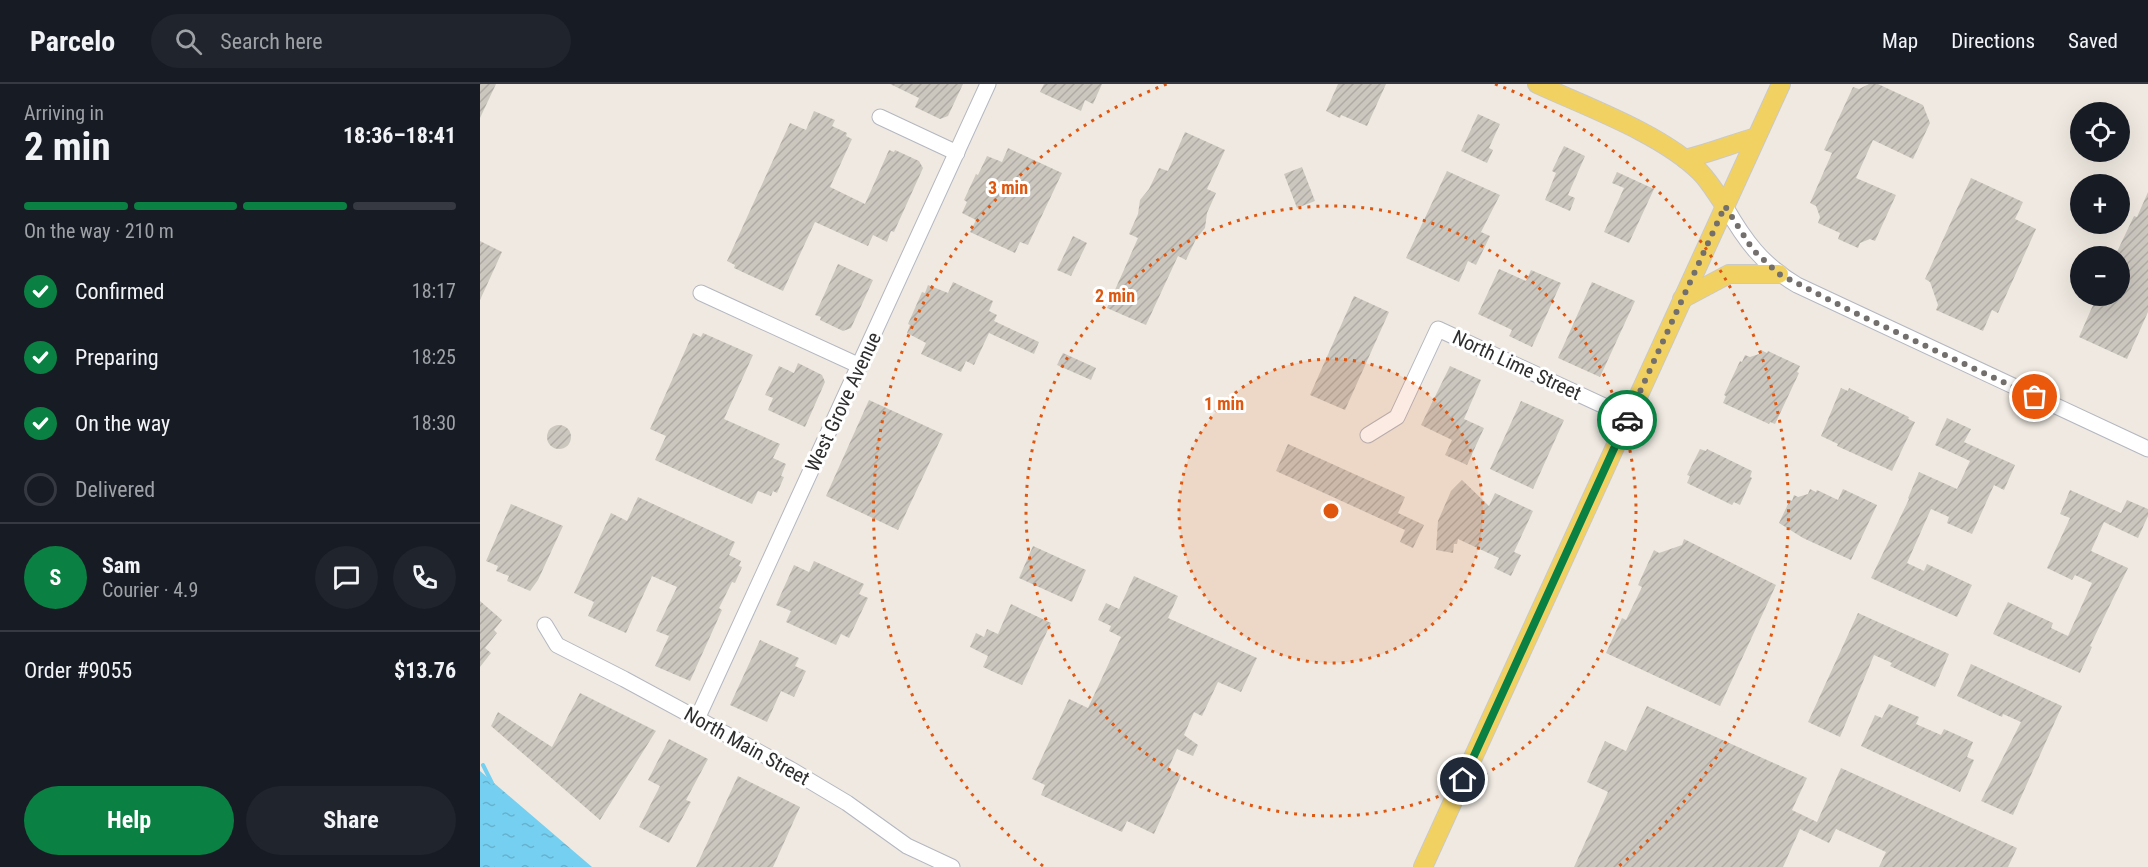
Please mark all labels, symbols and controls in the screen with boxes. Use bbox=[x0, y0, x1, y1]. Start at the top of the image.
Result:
search box bbox=[151, 14, 571, 68]
text: Parcelo bbox=[30, 25, 115, 58]
icon: search bbox=[172, 25, 205, 58]
text: Search here bbox=[220, 29, 323, 54]
text: Map bbox=[1882, 29, 1918, 53]
text: Directions bbox=[1951, 29, 2035, 53]
text: Saved bbox=[2068, 29, 2118, 53]
text: Arriving in bbox=[24, 101, 104, 125]
map controls bbox=[2070, 102, 2130, 306]
button: locate bbox=[2070, 102, 2130, 162]
text: 18:36–18:41 bbox=[343, 123, 456, 148]
text: 2 min bbox=[24, 124, 111, 170]
button: + bbox=[2070, 174, 2130, 234]
text: 3 min bbox=[988, 177, 1028, 198]
text: On the way · 210 m bbox=[24, 219, 174, 243]
button: − bbox=[2070, 246, 2130, 306]
icon: check bbox=[24, 275, 57, 308]
text: Confirmed bbox=[75, 279, 164, 304]
text: 18:17 bbox=[412, 279, 456, 303]
text: 2 min bbox=[1095, 285, 1135, 306]
street label: North Lime Street bbox=[1449, 325, 1585, 405]
street label: West Grove Avenue bbox=[800, 328, 886, 476]
icon: check bbox=[24, 341, 57, 374]
text: Preparing bbox=[75, 345, 159, 370]
text: 18:25 bbox=[412, 345, 456, 369]
pin bbox=[2009, 371, 2060, 422]
icon: bag bbox=[2018, 380, 2051, 413]
courier bbox=[1597, 390, 1657, 450]
text: 1 min bbox=[1204, 393, 1244, 414]
icon: car bbox=[1611, 404, 1644, 437]
icon: check bbox=[24, 407, 57, 440]
text: On the way bbox=[75, 411, 170, 436]
text: 18:30 bbox=[412, 411, 456, 435]
text: Delivered bbox=[75, 477, 155, 502]
centre of rings bbox=[1321, 501, 1341, 521]
button: chat bbox=[315, 546, 378, 609]
button: phone bbox=[393, 546, 456, 609]
text: Sam bbox=[102, 553, 141, 578]
text: S bbox=[50, 565, 61, 590]
text: Courier · 4.9 bbox=[102, 578, 198, 602]
text: Order #9055 bbox=[24, 658, 132, 683]
text: $13.76 bbox=[394, 658, 456, 683]
street label: North Main Street bbox=[680, 702, 814, 790]
pin bbox=[1437, 754, 1488, 805]
icon: home bbox=[1446, 763, 1479, 796]
button: Help bbox=[24, 786, 234, 855]
button: Share bbox=[246, 786, 456, 855]

